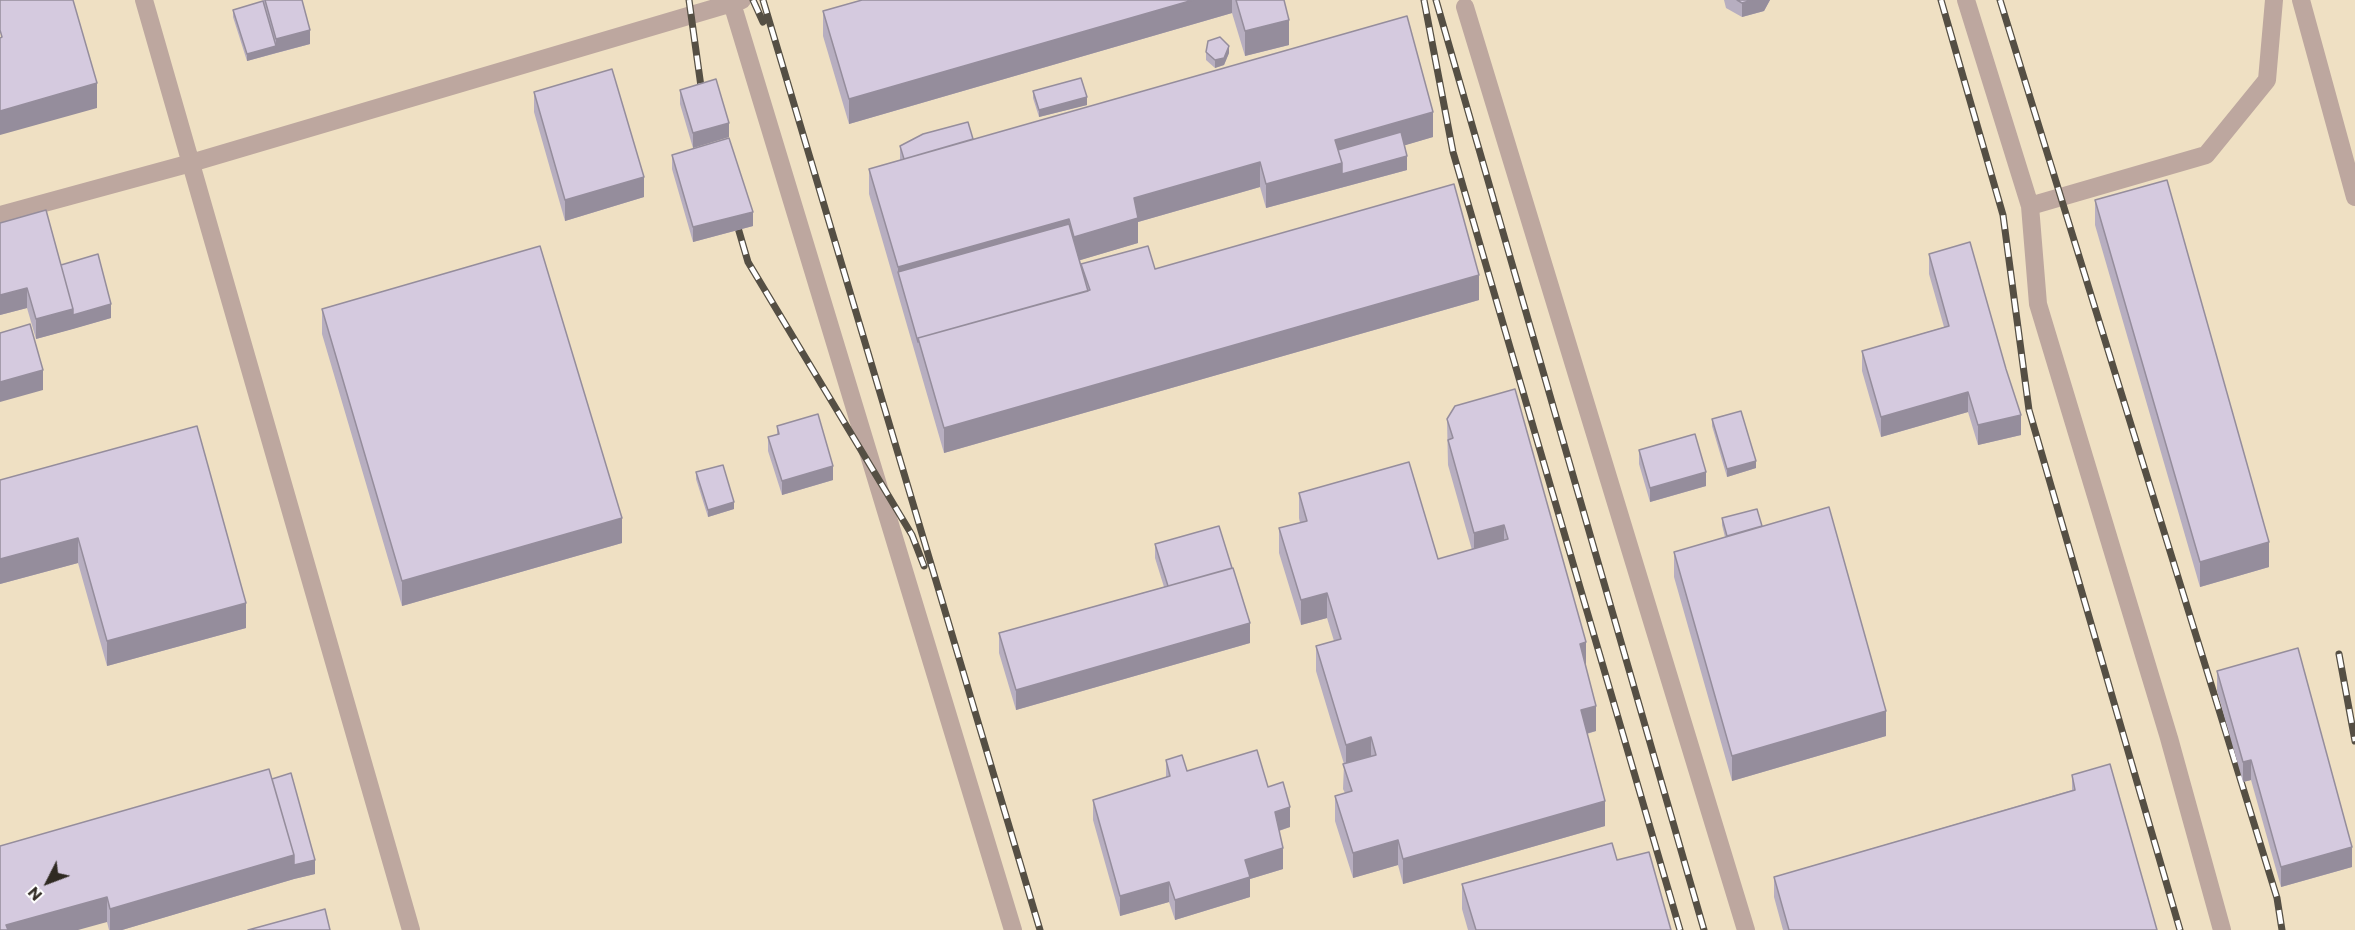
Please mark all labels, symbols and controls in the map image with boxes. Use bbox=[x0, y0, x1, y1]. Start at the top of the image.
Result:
north arrow bbox=[18, 852, 78, 912]
text: N bbox=[23, 884, 45, 905]

